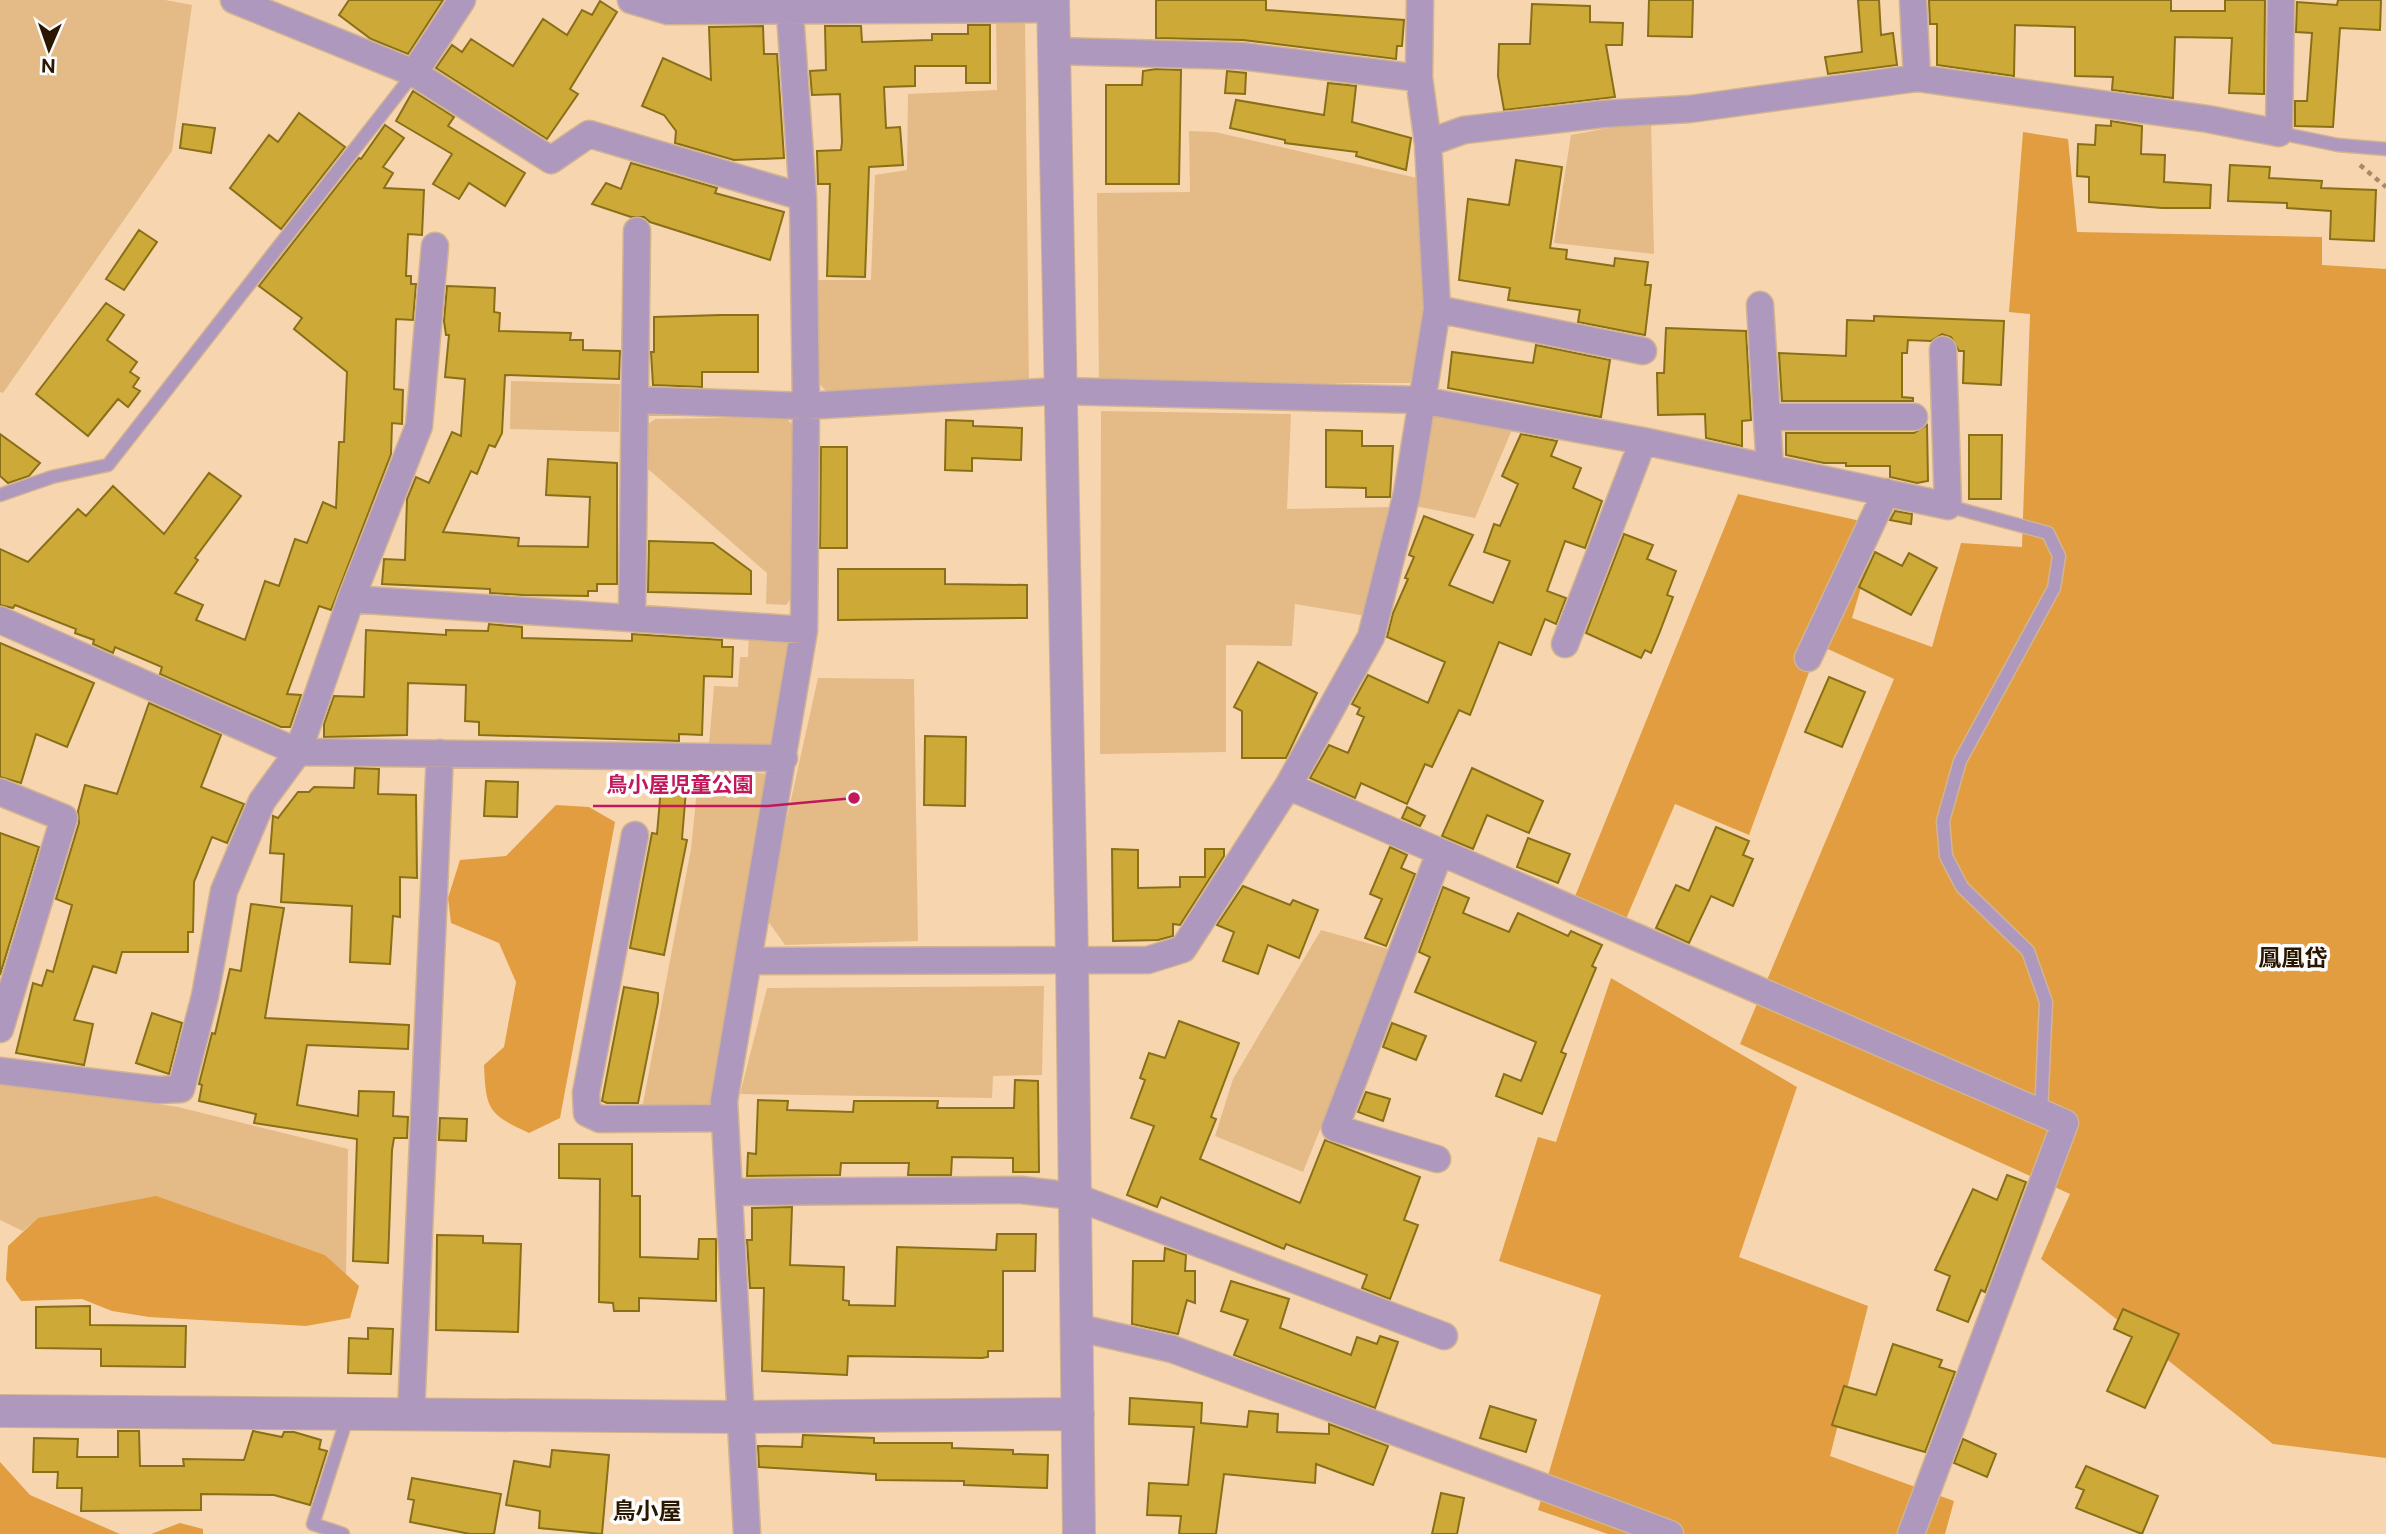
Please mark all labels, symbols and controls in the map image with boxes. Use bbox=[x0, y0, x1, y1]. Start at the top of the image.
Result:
north arrow bbox=[14, 14, 84, 84]
text: N bbox=[41, 55, 56, 77]
callout: 鳥小屋児童公園 bbox=[593, 764, 768, 806]
text: 鳥小屋児童公園 bbox=[607, 772, 754, 797]
district label: 鳳凰岱 bbox=[2259, 944, 2328, 971]
district label: 鳥小屋 bbox=[613, 1497, 682, 1524]

